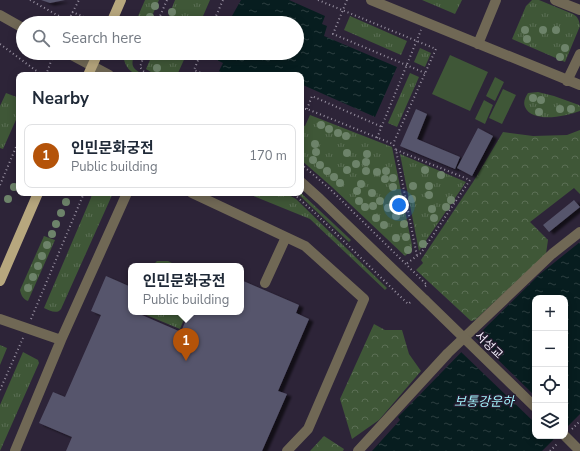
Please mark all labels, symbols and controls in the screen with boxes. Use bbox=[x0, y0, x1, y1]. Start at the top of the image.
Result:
search box bbox=[16, 16, 304, 60]
icon: search bbox=[30, 27, 52, 49]
text: Search here bbox=[62, 28, 142, 48]
text: Nearby bbox=[32, 87, 89, 110]
text: 인민문화궁전 bbox=[71, 138, 154, 158]
text: 1 bbox=[42, 147, 50, 165]
text: 170 m bbox=[249, 147, 287, 165]
text: Public building bbox=[71, 158, 158, 176]
your location bbox=[389, 195, 409, 215]
popup bbox=[128, 263, 244, 315]
text: 인민문화궁전 bbox=[143, 271, 226, 291]
text: Public building bbox=[143, 291, 229, 309]
map controls bbox=[532, 295, 568, 439]
button: + bbox=[532, 295, 568, 331]
pin: 1 bbox=[173, 328, 199, 361]
street label: 서성교 bbox=[472, 328, 506, 362]
button: − bbox=[532, 331, 568, 367]
button: locate bbox=[532, 367, 568, 403]
water label: 보통강운하 bbox=[454, 393, 516, 411]
button: layers bbox=[532, 403, 568, 439]

